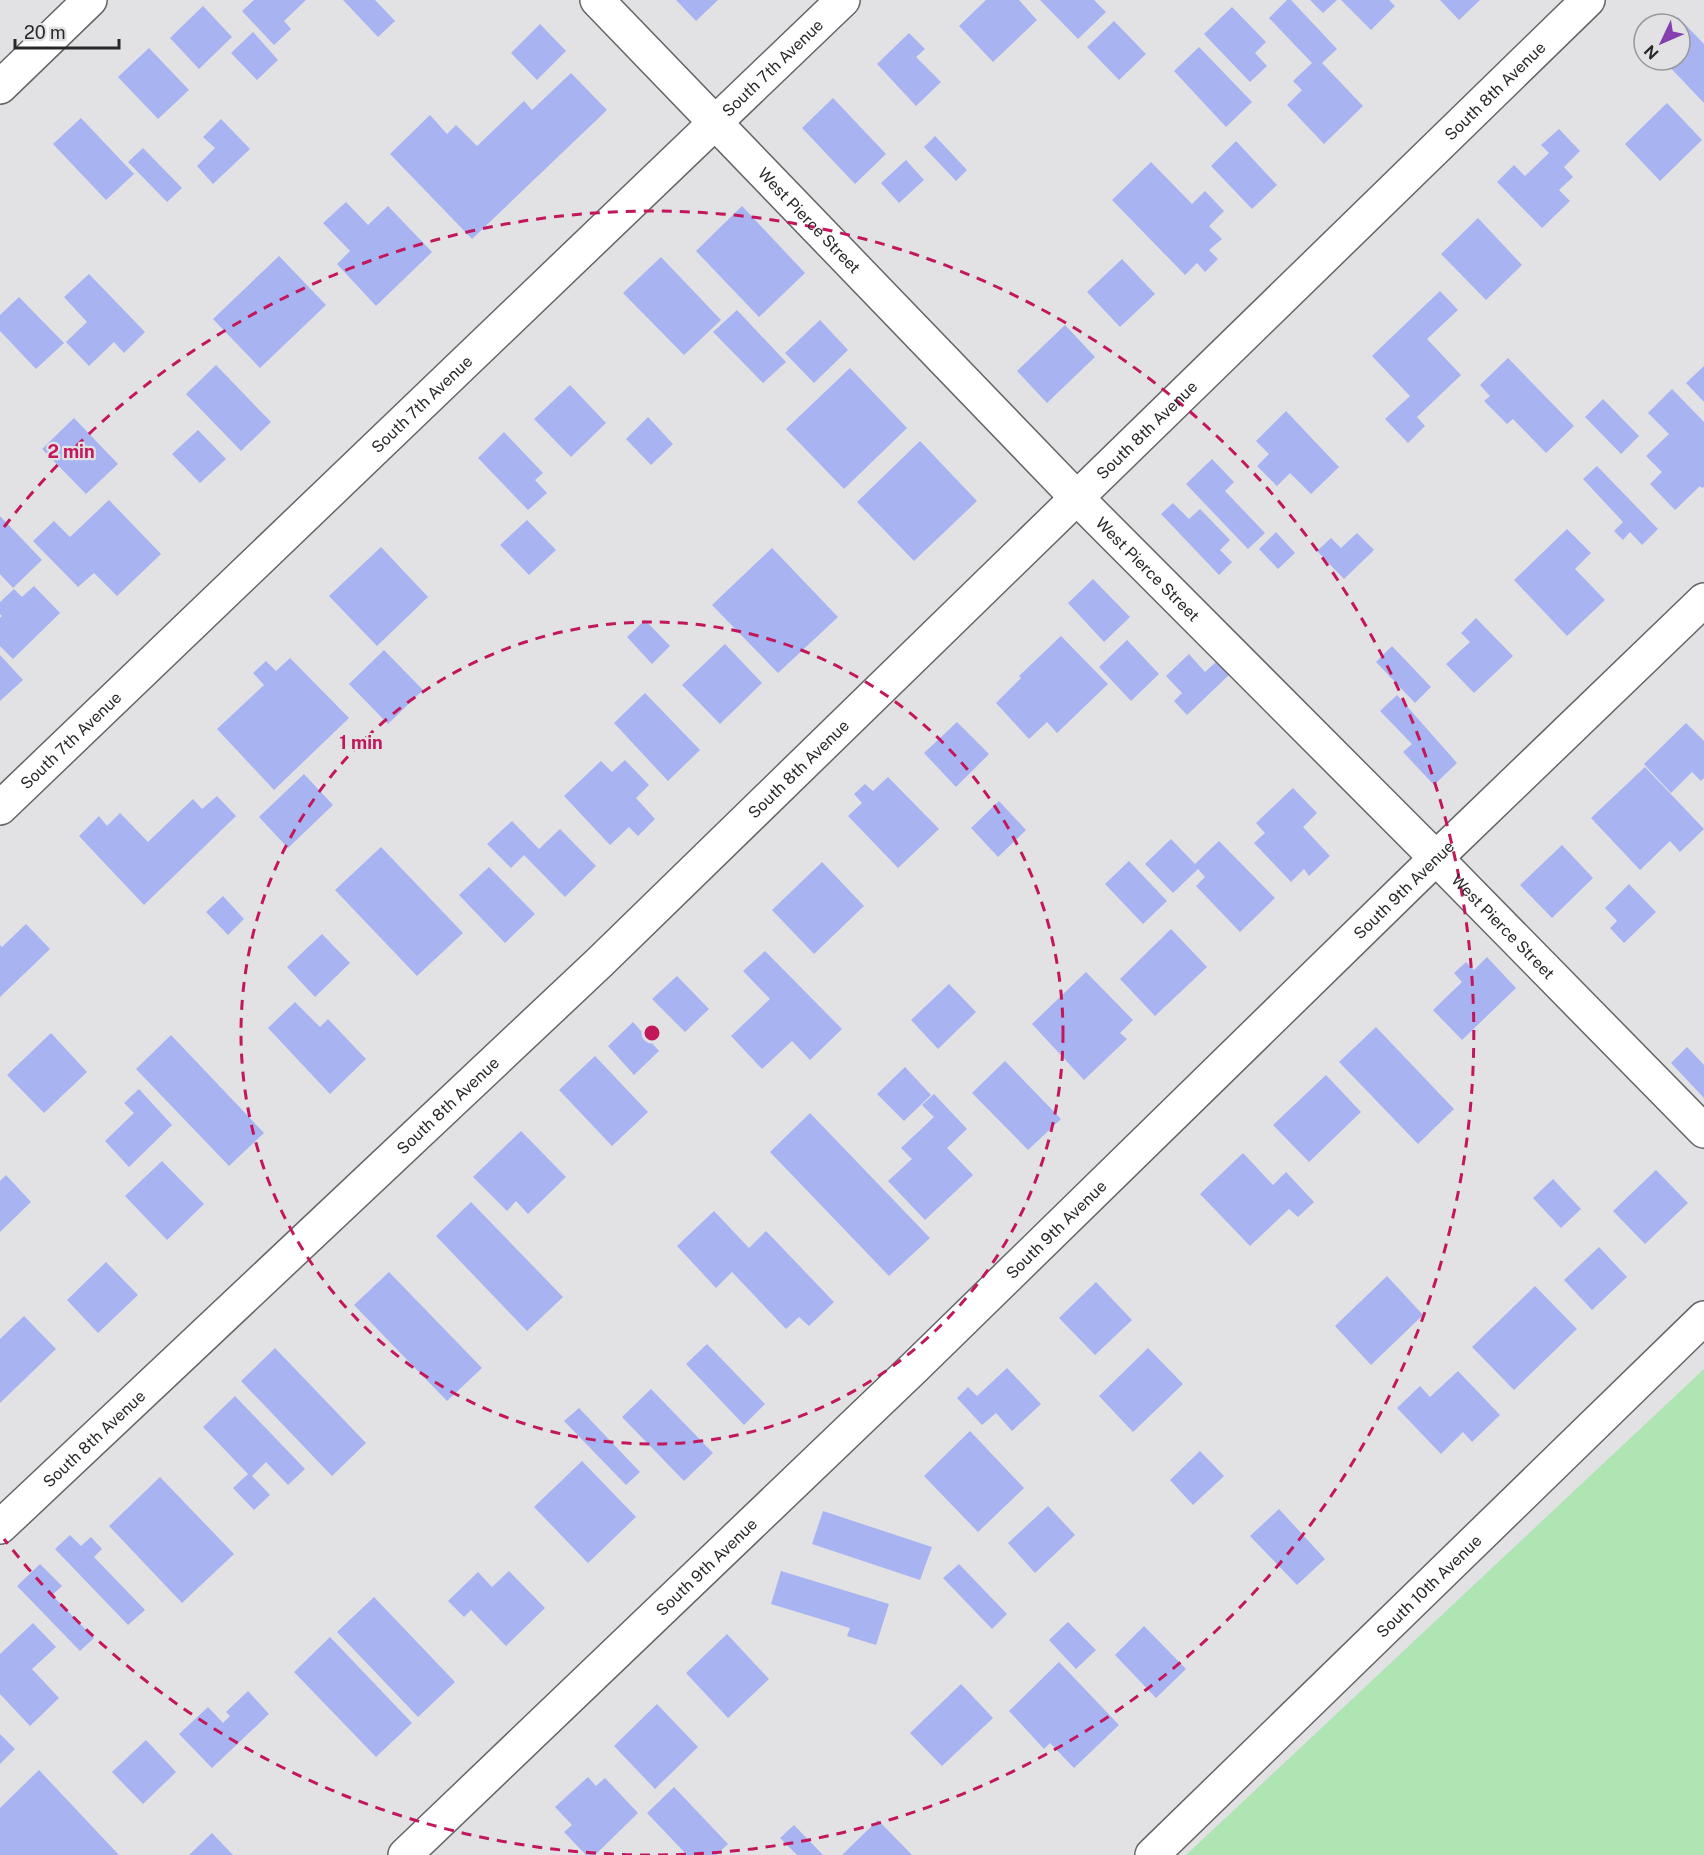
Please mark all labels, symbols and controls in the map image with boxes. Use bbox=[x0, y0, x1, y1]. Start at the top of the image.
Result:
scale bar bbox=[15, 12, 118, 50]
north arrow bbox=[1632, 12, 1692, 72]
street label: South 7th Avenue bbox=[718, 15, 827, 121]
text: 20 m bbox=[24, 22, 66, 43]
street label: South 8th Avenue bbox=[1441, 38, 1549, 144]
text: N bbox=[1640, 41, 1663, 63]
street label: West Pierce Street bbox=[754, 164, 864, 277]
street label: South 7th Avenue bbox=[368, 352, 476, 457]
street label: South 8th Avenue bbox=[1093, 377, 1201, 483]
text: 2 min bbox=[47, 441, 95, 462]
street label: West Pierce Street bbox=[1092, 513, 1203, 625]
street label: South 7th Avenue bbox=[17, 688, 125, 793]
street label: South 8th Avenue bbox=[744, 716, 853, 822]
text: 1 min bbox=[339, 732, 383, 753]
street label: South 9th Avenue bbox=[1350, 837, 1458, 943]
street label: West Pierce Street bbox=[1447, 870, 1558, 983]
centre of rings bbox=[642, 1023, 662, 1043]
street label: South 8th Avenue bbox=[393, 1053, 503, 1158]
street label: South 9th Avenue bbox=[1002, 1176, 1110, 1283]
street label: South 8th Avenue bbox=[39, 1386, 149, 1491]
street label: South 9th Avenue bbox=[652, 1514, 761, 1620]
street label: South 10th Avenue bbox=[1373, 1531, 1485, 1642]

